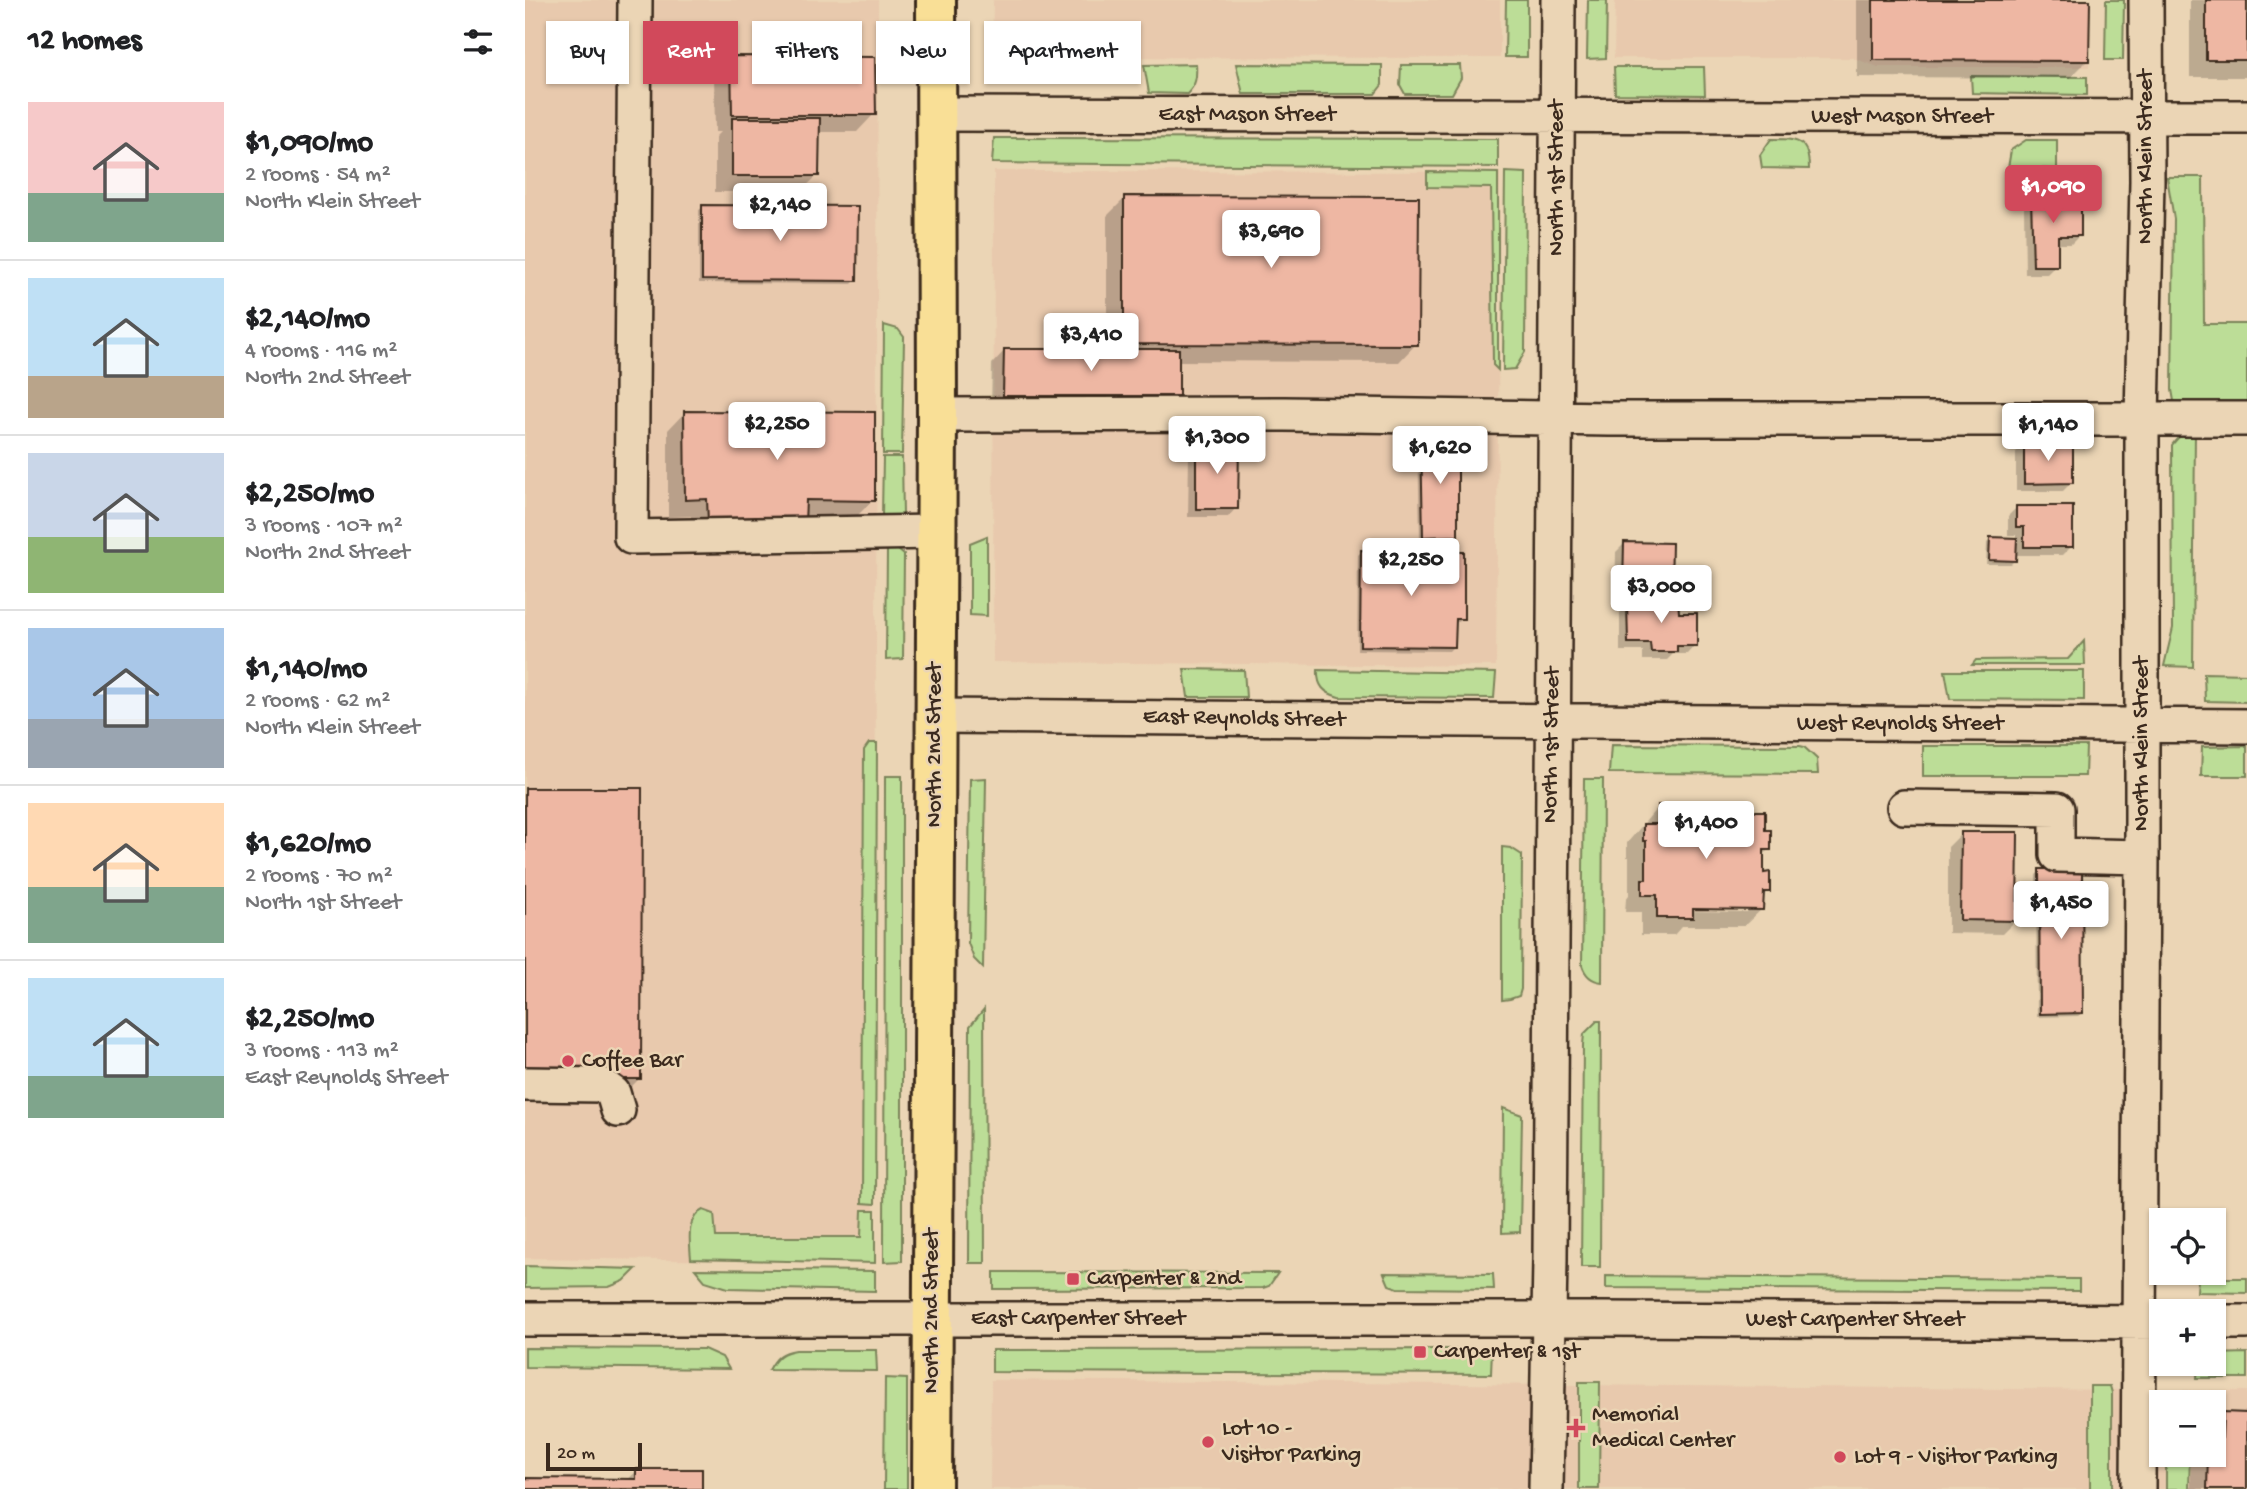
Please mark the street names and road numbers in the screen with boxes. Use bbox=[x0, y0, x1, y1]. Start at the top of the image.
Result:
street label: North Klein Street bbox=[2133, 68, 2160, 244]
street label: North 1st Street bbox=[1544, 98, 1571, 256]
street label: East Mason Street bbox=[1158, 102, 1337, 129]
street label: West Mason Street bbox=[1811, 104, 1994, 131]
street label: North Klein Street bbox=[2129, 655, 2156, 831]
street label: North 2nd Street bbox=[922, 661, 949, 827]
street label: North 1st Street bbox=[1537, 665, 1567, 823]
street label: East Reynolds Street bbox=[1143, 704, 1347, 734]
street label: West Reynolds Street bbox=[1797, 711, 2005, 738]
street label: North 2nd Street bbox=[919, 1227, 946, 1393]
street label: East Carpenter Street bbox=[971, 1306, 1187, 1333]
street label: West Carpenter Street bbox=[1746, 1307, 1966, 1334]

